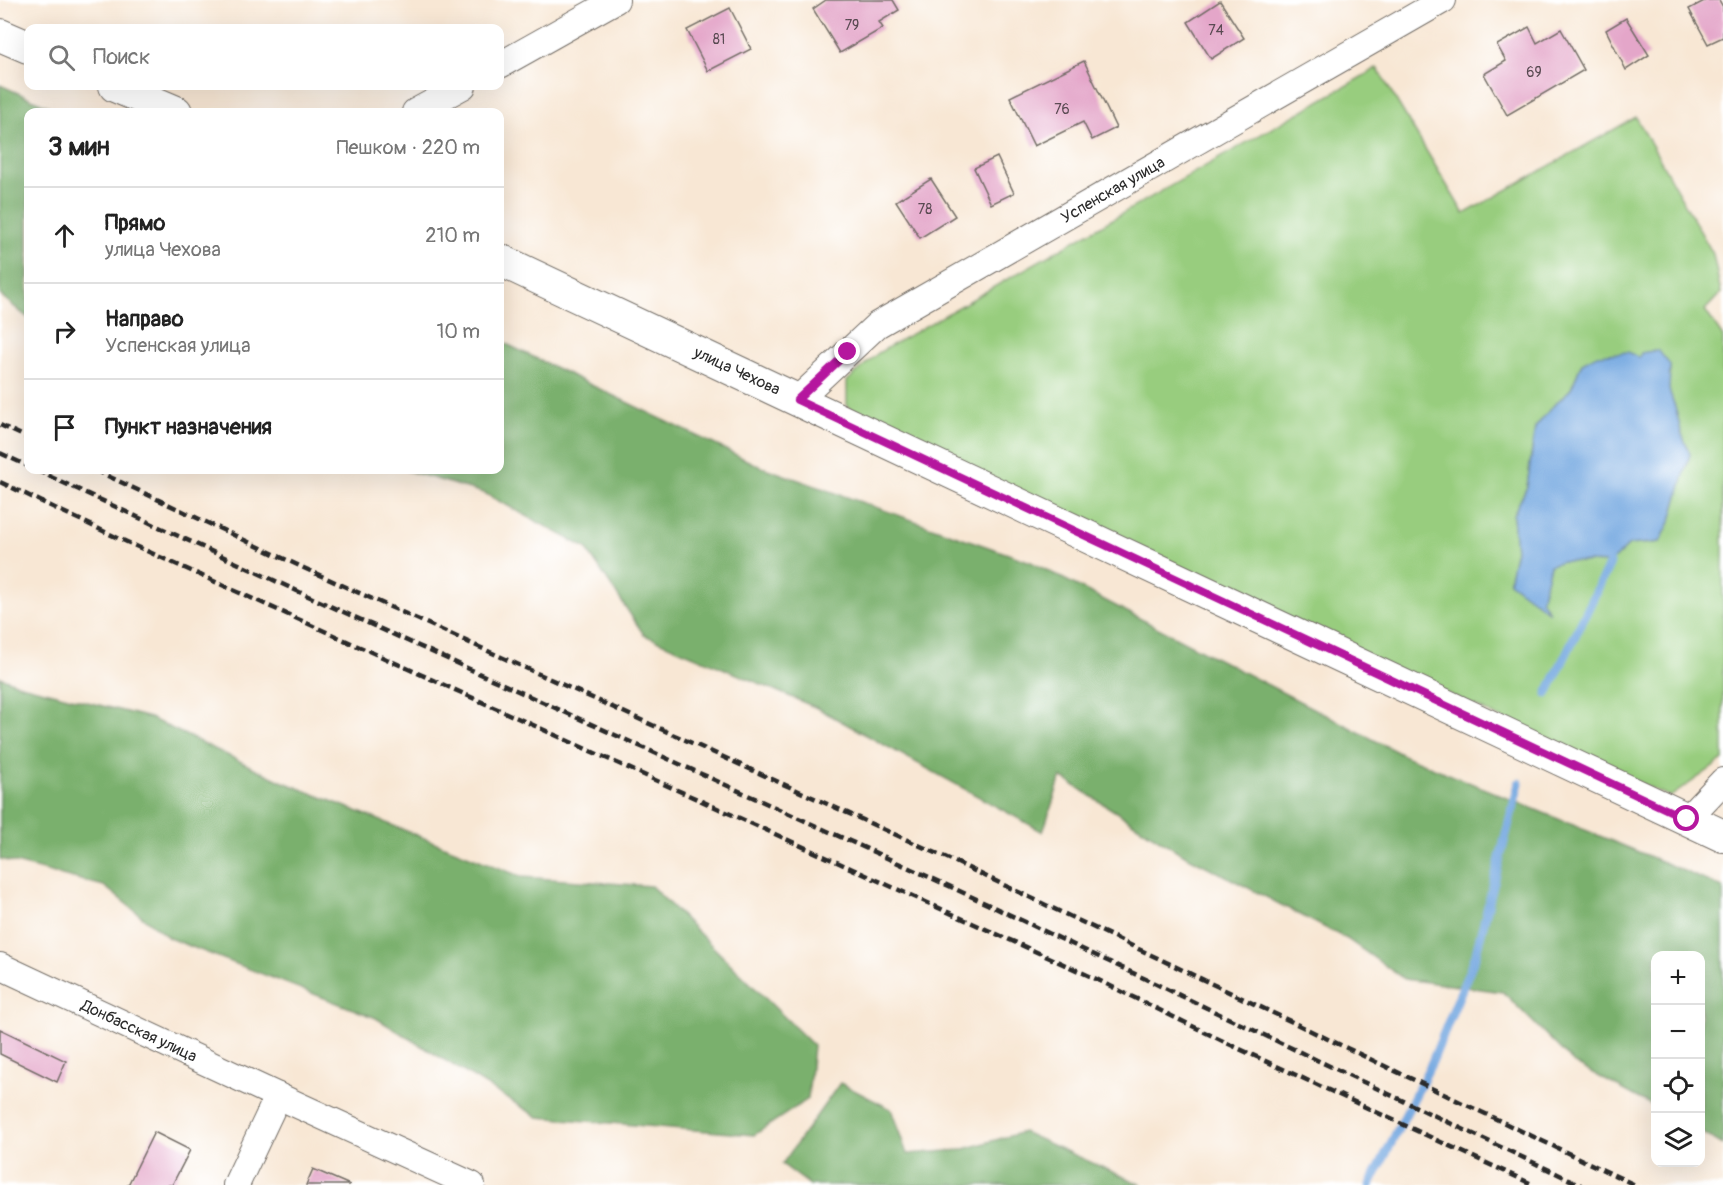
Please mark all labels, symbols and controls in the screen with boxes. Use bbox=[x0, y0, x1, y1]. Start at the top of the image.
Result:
house number: 79 bbox=[845, 17, 859, 34]
house number: 74 bbox=[1208, 22, 1224, 39]
search box bbox=[24, 24, 504, 90]
house number: 81 bbox=[713, 31, 725, 48]
icon: search bbox=[45, 41, 78, 74]
text: Поиск bbox=[93, 43, 150, 71]
house number: 69 bbox=[1526, 64, 1542, 81]
house number: 76 bbox=[1054, 101, 1070, 118]
text: 3 мин bbox=[48, 131, 110, 163]
text: Пешком · 220 m bbox=[336, 135, 480, 160]
street label: Успенская улица bbox=[1058, 152, 1168, 228]
house number: 78 bbox=[918, 201, 932, 218]
text: Прямо bbox=[105, 209, 165, 237]
icon: ahead bbox=[48, 219, 81, 252]
text: 210 m bbox=[425, 223, 480, 248]
text: улица Чехова bbox=[105, 237, 221, 262]
text: Направо bbox=[105, 305, 184, 333]
icon: right bbox=[48, 315, 81, 348]
text: 10 m bbox=[436, 319, 480, 344]
text: Успенская улица bbox=[105, 333, 251, 358]
route end bbox=[834, 338, 860, 364]
street label: улица Чехова bbox=[690, 342, 783, 400]
icon: arrive bbox=[48, 411, 81, 444]
text: Пункт назначения bbox=[105, 413, 272, 441]
route start bbox=[1673, 805, 1699, 831]
map controls bbox=[1651, 951, 1705, 1167]
button: + bbox=[1651, 951, 1705, 1005]
street label: Донбасская улица bbox=[77, 995, 200, 1067]
button: − bbox=[1651, 1005, 1705, 1059]
button: locate bbox=[1651, 1059, 1705, 1113]
button: layers bbox=[1651, 1113, 1705, 1167]

